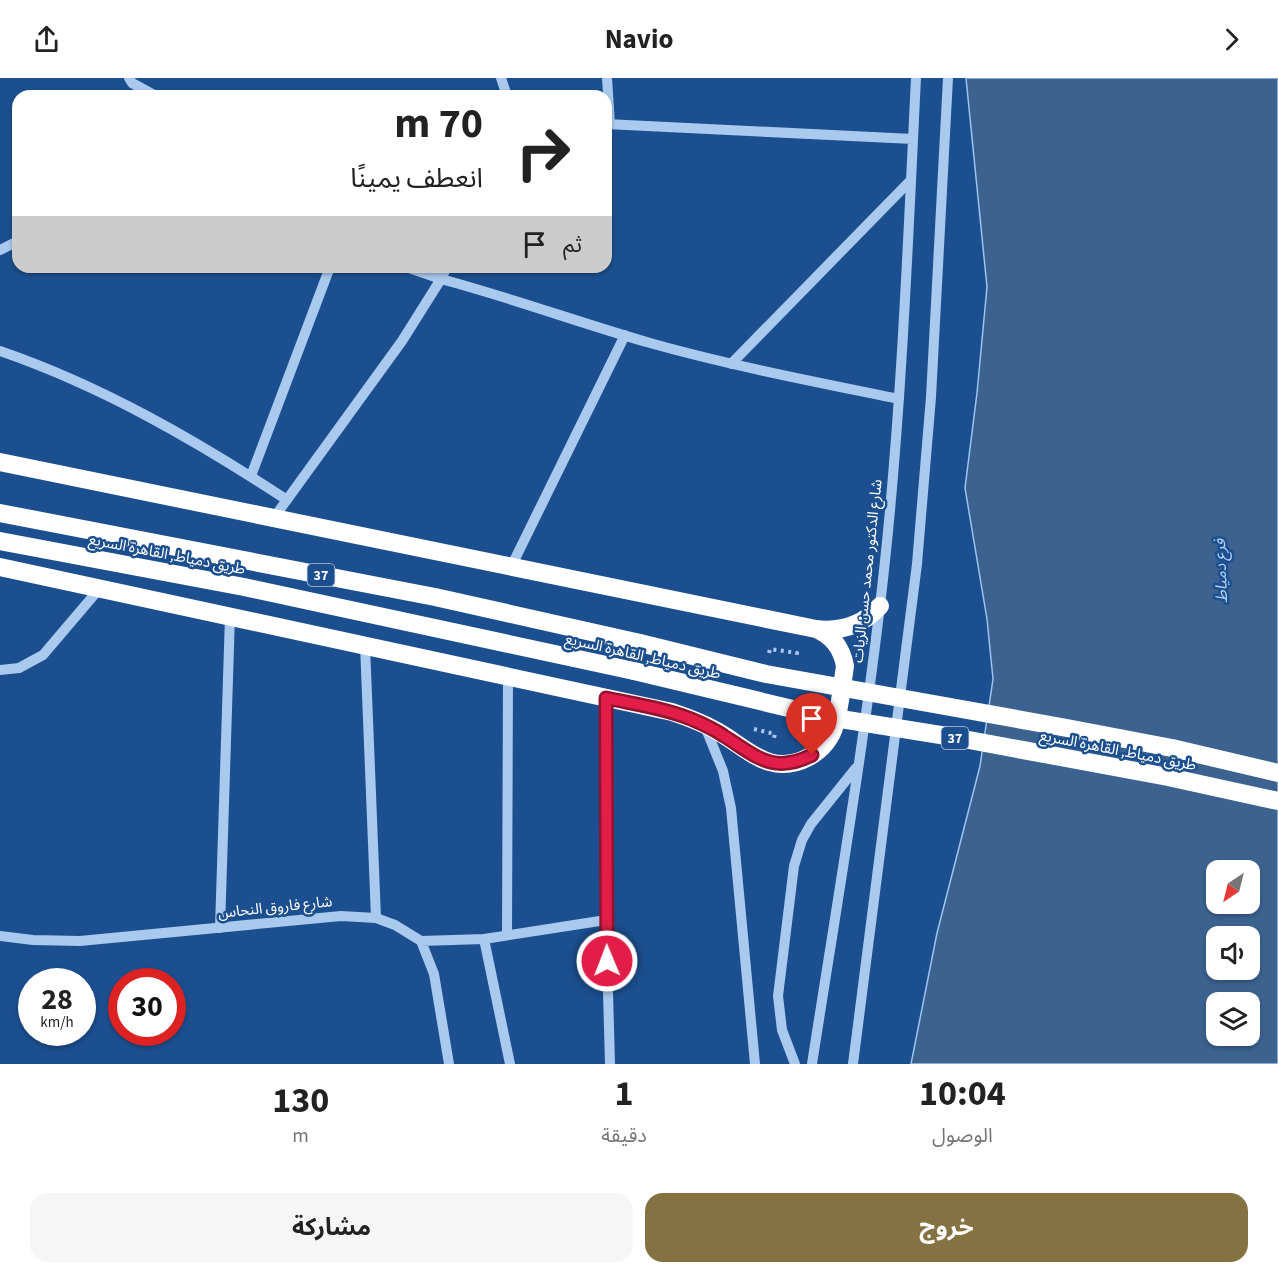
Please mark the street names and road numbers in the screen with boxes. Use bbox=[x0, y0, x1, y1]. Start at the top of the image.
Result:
street label: شارع الدكتور محمد حسن الزيات bbox=[847, 478, 889, 664]
street label: طريق دمياط, القاهرة السريع bbox=[87, 529, 247, 581]
road number: 37 bbox=[308, 564, 334, 586]
street label: طريق دمياط, القاهرة السريع bbox=[563, 628, 723, 686]
street label: طريق دمياط, القاهرة السريع bbox=[1038, 725, 1198, 777]
road number: 37 bbox=[942, 727, 968, 749]
street label: شارع فاروق النحاس bbox=[217, 891, 334, 925]

